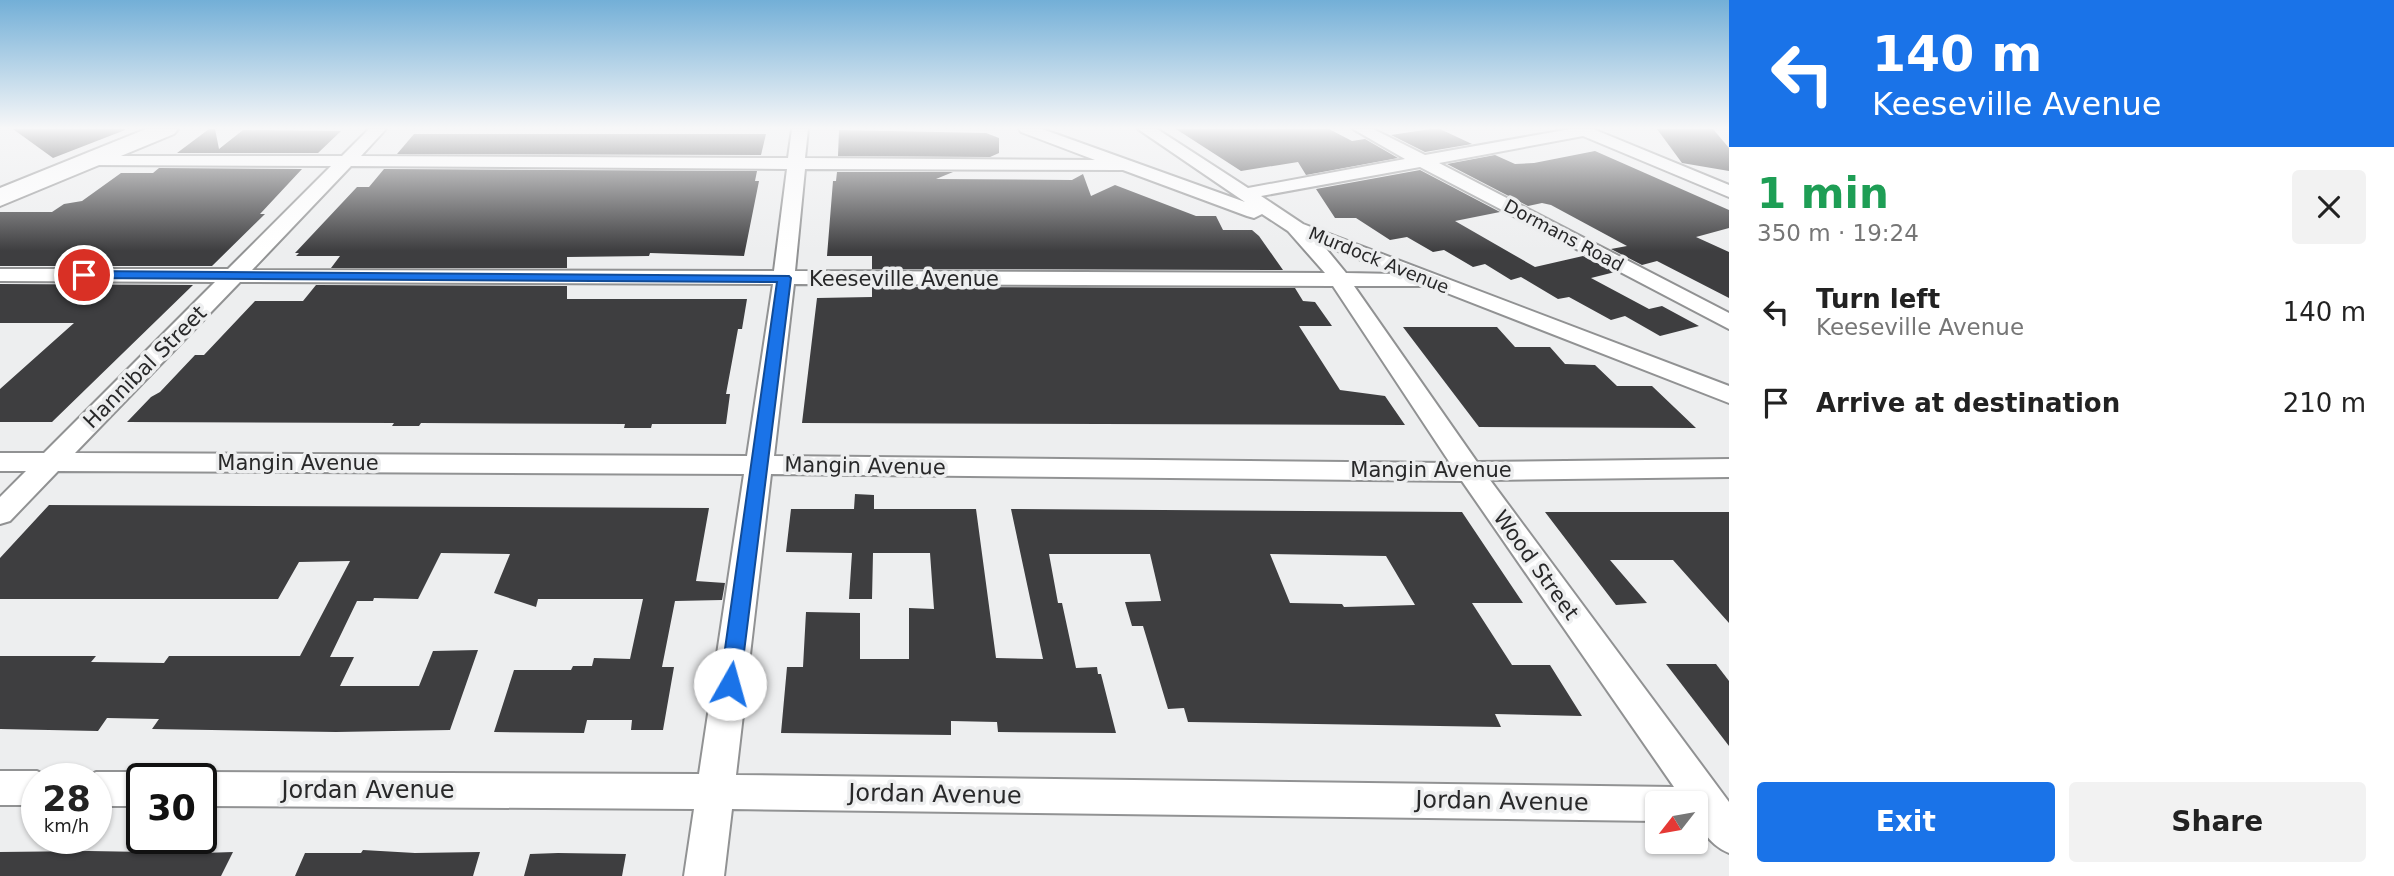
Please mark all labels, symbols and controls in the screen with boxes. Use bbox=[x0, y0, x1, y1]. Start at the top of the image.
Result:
text: 140 m bbox=[1872, 26, 2042, 83]
icon: left bbox=[1757, 28, 1848, 119]
text: Keeseville Avenue bbox=[1872, 85, 2161, 123]
text: 1 min bbox=[1757, 169, 1889, 218]
button: close bbox=[2292, 170, 2366, 244]
street label: Dormans Road bbox=[1501, 195, 1627, 275]
text: 350 m · 19:24 bbox=[1757, 220, 1919, 246]
street label: Murdock Avenue bbox=[1306, 222, 1452, 298]
pin bbox=[54, 245, 114, 305]
icon: arrive bbox=[65, 256, 103, 294]
street label: Keeseville Avenue bbox=[809, 267, 999, 291]
text: Turn left bbox=[1816, 284, 1940, 314]
icon: left bbox=[1757, 293, 1795, 331]
text: 140 m bbox=[2283, 297, 2366, 327]
street label: Hannibal Street bbox=[79, 301, 211, 433]
text: Keeseville Avenue bbox=[1816, 314, 2024, 340]
icon: arrive bbox=[1757, 384, 1795, 422]
text: Arrive at destination bbox=[1816, 388, 2120, 418]
text: 210 m bbox=[2283, 388, 2366, 418]
street label: Mangin Avenue bbox=[217, 451, 379, 475]
street label: Mangin Avenue bbox=[784, 453, 946, 479]
street label: Mangin Avenue bbox=[1350, 458, 1512, 482]
street label: Wood Street bbox=[1488, 506, 1584, 624]
position arrow bbox=[693, 647, 767, 721]
speed limit sign: 30 bbox=[126, 763, 217, 854]
street label: Jordan Avenue bbox=[279, 776, 455, 804]
street label: Jordan Avenue bbox=[846, 778, 1022, 810]
text: 28 bbox=[42, 779, 91, 819]
button: Exit bbox=[1757, 782, 2055, 862]
button: Share bbox=[2069, 782, 2366, 862]
street label: Jordan Avenue bbox=[1413, 785, 1589, 817]
north arrow bbox=[1645, 791, 1708, 854]
map controls bbox=[1645, 791, 1708, 854]
text: km/h bbox=[44, 815, 89, 836]

